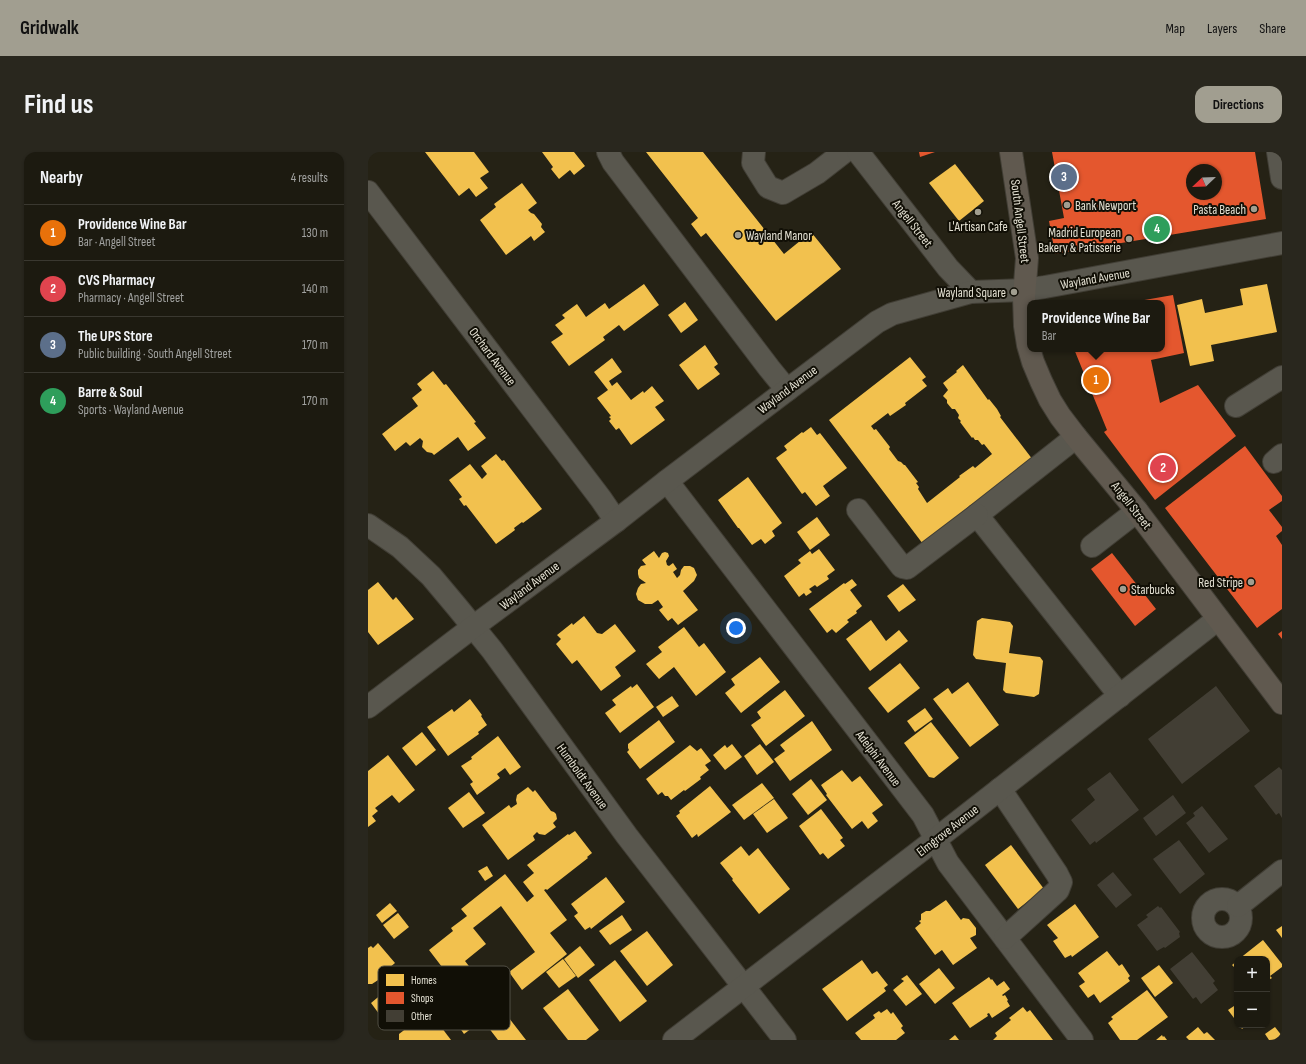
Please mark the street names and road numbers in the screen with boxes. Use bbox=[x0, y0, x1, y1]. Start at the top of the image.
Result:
street label: South Angell Street bbox=[1007, 178, 1033, 264]
street label: Angell Street bbox=[888, 196, 936, 251]
street label: Wayland Avenue bbox=[1059, 265, 1131, 293]
street label: Orchard Avenue bbox=[465, 324, 519, 389]
street label: Wayland Avenue bbox=[755, 362, 820, 417]
street label: Angell Street bbox=[1107, 478, 1155, 533]
street label: Wayland Avenue bbox=[497, 558, 562, 613]
street label: Adelphi Avenue bbox=[851, 727, 904, 790]
street label: Humboldt Avenue bbox=[553, 741, 611, 812]
street label: Elmgrove Avenue bbox=[913, 802, 982, 860]

